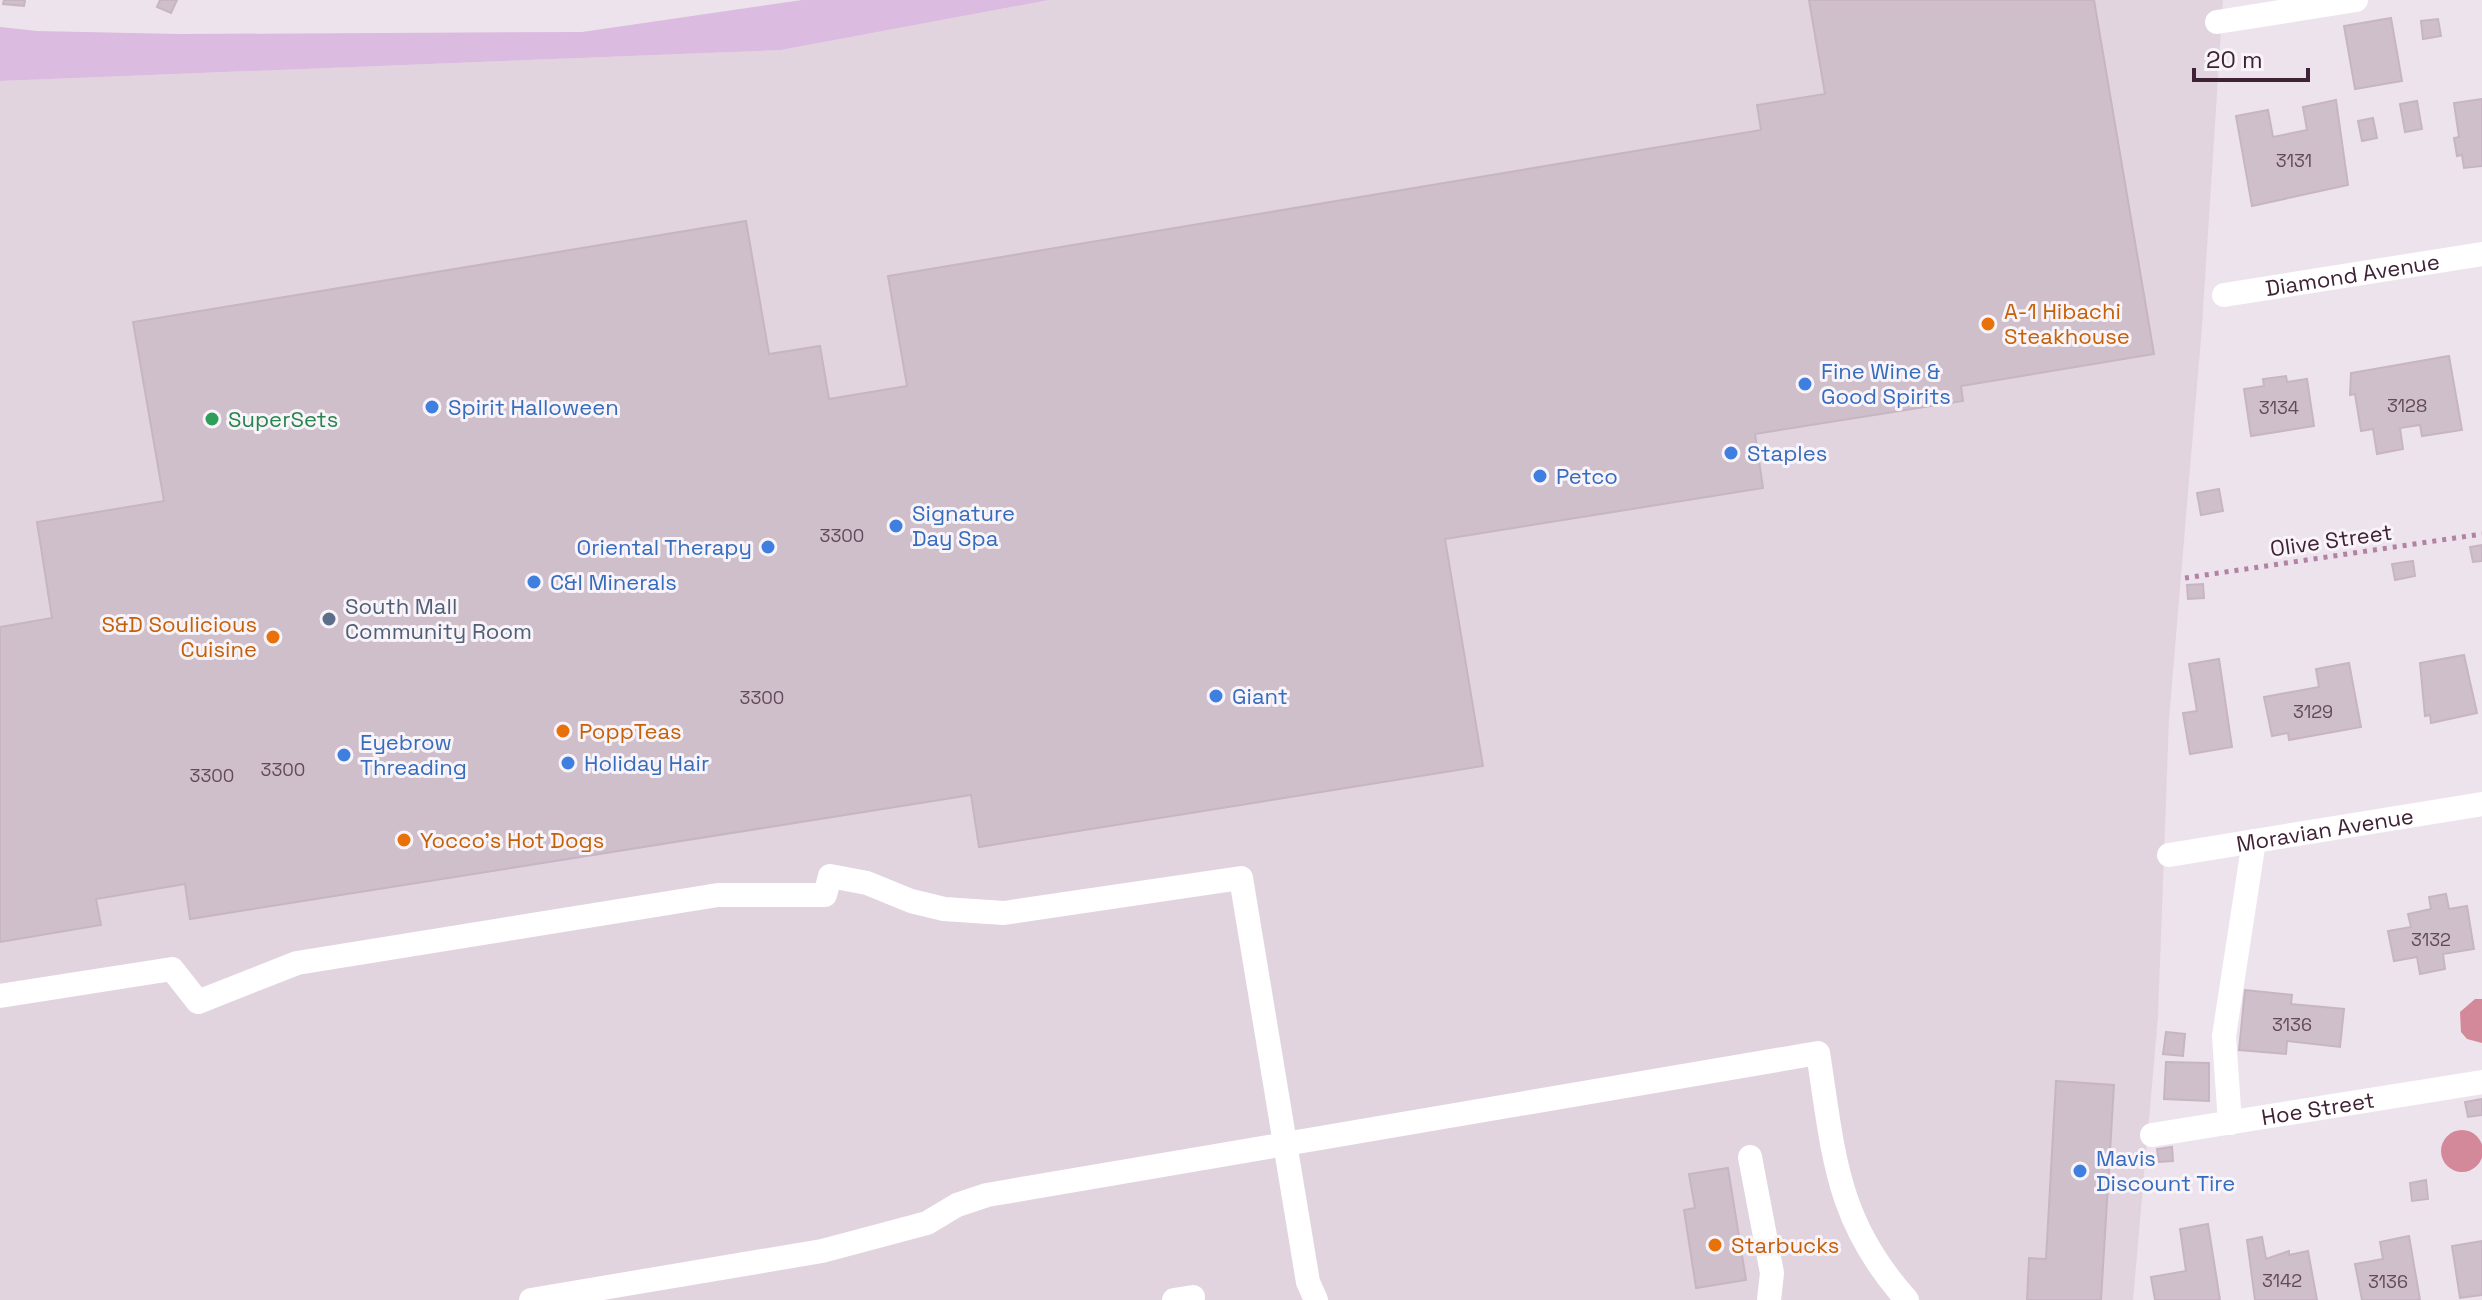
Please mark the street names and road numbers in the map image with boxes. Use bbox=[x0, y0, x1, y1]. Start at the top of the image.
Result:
street label: Diamond Avenue bbox=[2263, 247, 2441, 302]
street label: Olive Street bbox=[2268, 518, 2394, 562]
street label: Moravian Avenue bbox=[2234, 801, 2416, 858]
street label: Hoe Street bbox=[2259, 1085, 2376, 1131]

